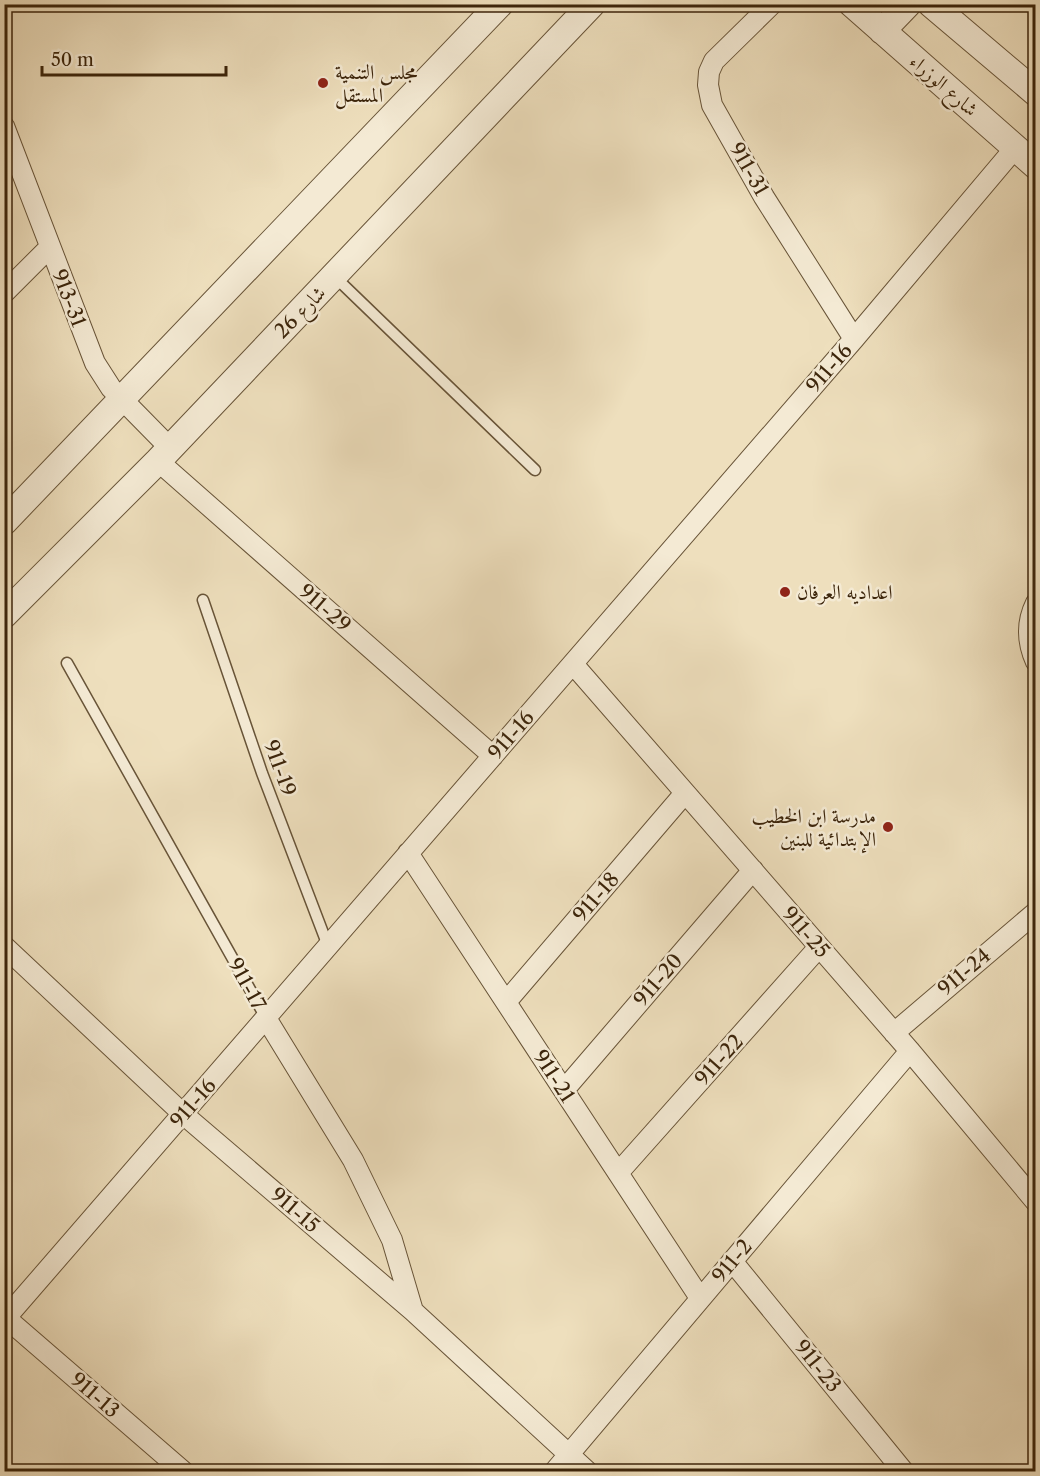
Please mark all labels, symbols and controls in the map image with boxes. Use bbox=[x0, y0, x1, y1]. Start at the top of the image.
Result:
scale bar bbox=[42, 39, 226, 77]
text: 50 m bbox=[51, 49, 94, 71]
street label: شارع الوزراء bbox=[901, 49, 983, 126]
place label: مجلس التنمية المستقل bbox=[335, 60, 417, 110]
marker: مجلس التنمية المستقل bbox=[316, 76, 330, 90]
street label: 911-31 bbox=[724, 138, 774, 200]
street label: 913-31 bbox=[47, 266, 91, 331]
street label: شارع 26 bbox=[269, 281, 335, 347]
street label: 911-16 bbox=[801, 338, 857, 398]
street label: 911-29 bbox=[294, 579, 356, 637]
place label: اعداديه العرفان bbox=[797, 580, 893, 605]
marker: اعداديه العرفان bbox=[778, 585, 792, 599]
street label: 911-16 bbox=[483, 705, 539, 765]
street label: 911-19 bbox=[259, 737, 301, 799]
place label: مدرسة ابن الخطيب الإبتدائية للبنين bbox=[751, 804, 876, 854]
marker: مدرسة ابن الخطيب الإبتدائية للبنين bbox=[881, 820, 895, 834]
street label: 911-18 bbox=[568, 867, 624, 927]
street label: 911-25 bbox=[777, 901, 835, 963]
street label: 911-24 bbox=[933, 943, 995, 1001]
street label: 911-20 bbox=[629, 949, 687, 1011]
street label: 911-17 bbox=[223, 954, 271, 1014]
street label: 911-22 bbox=[690, 1029, 748, 1091]
street label: 911-21 bbox=[528, 1045, 580, 1107]
street label: 911-16 bbox=[165, 1073, 221, 1133]
street label: 911-15 bbox=[266, 1182, 324, 1238]
street label: 911-2 bbox=[707, 1234, 757, 1288]
street label: 911-23 bbox=[790, 1335, 846, 1397]
street label: 911-13 bbox=[66, 1367, 124, 1423]

